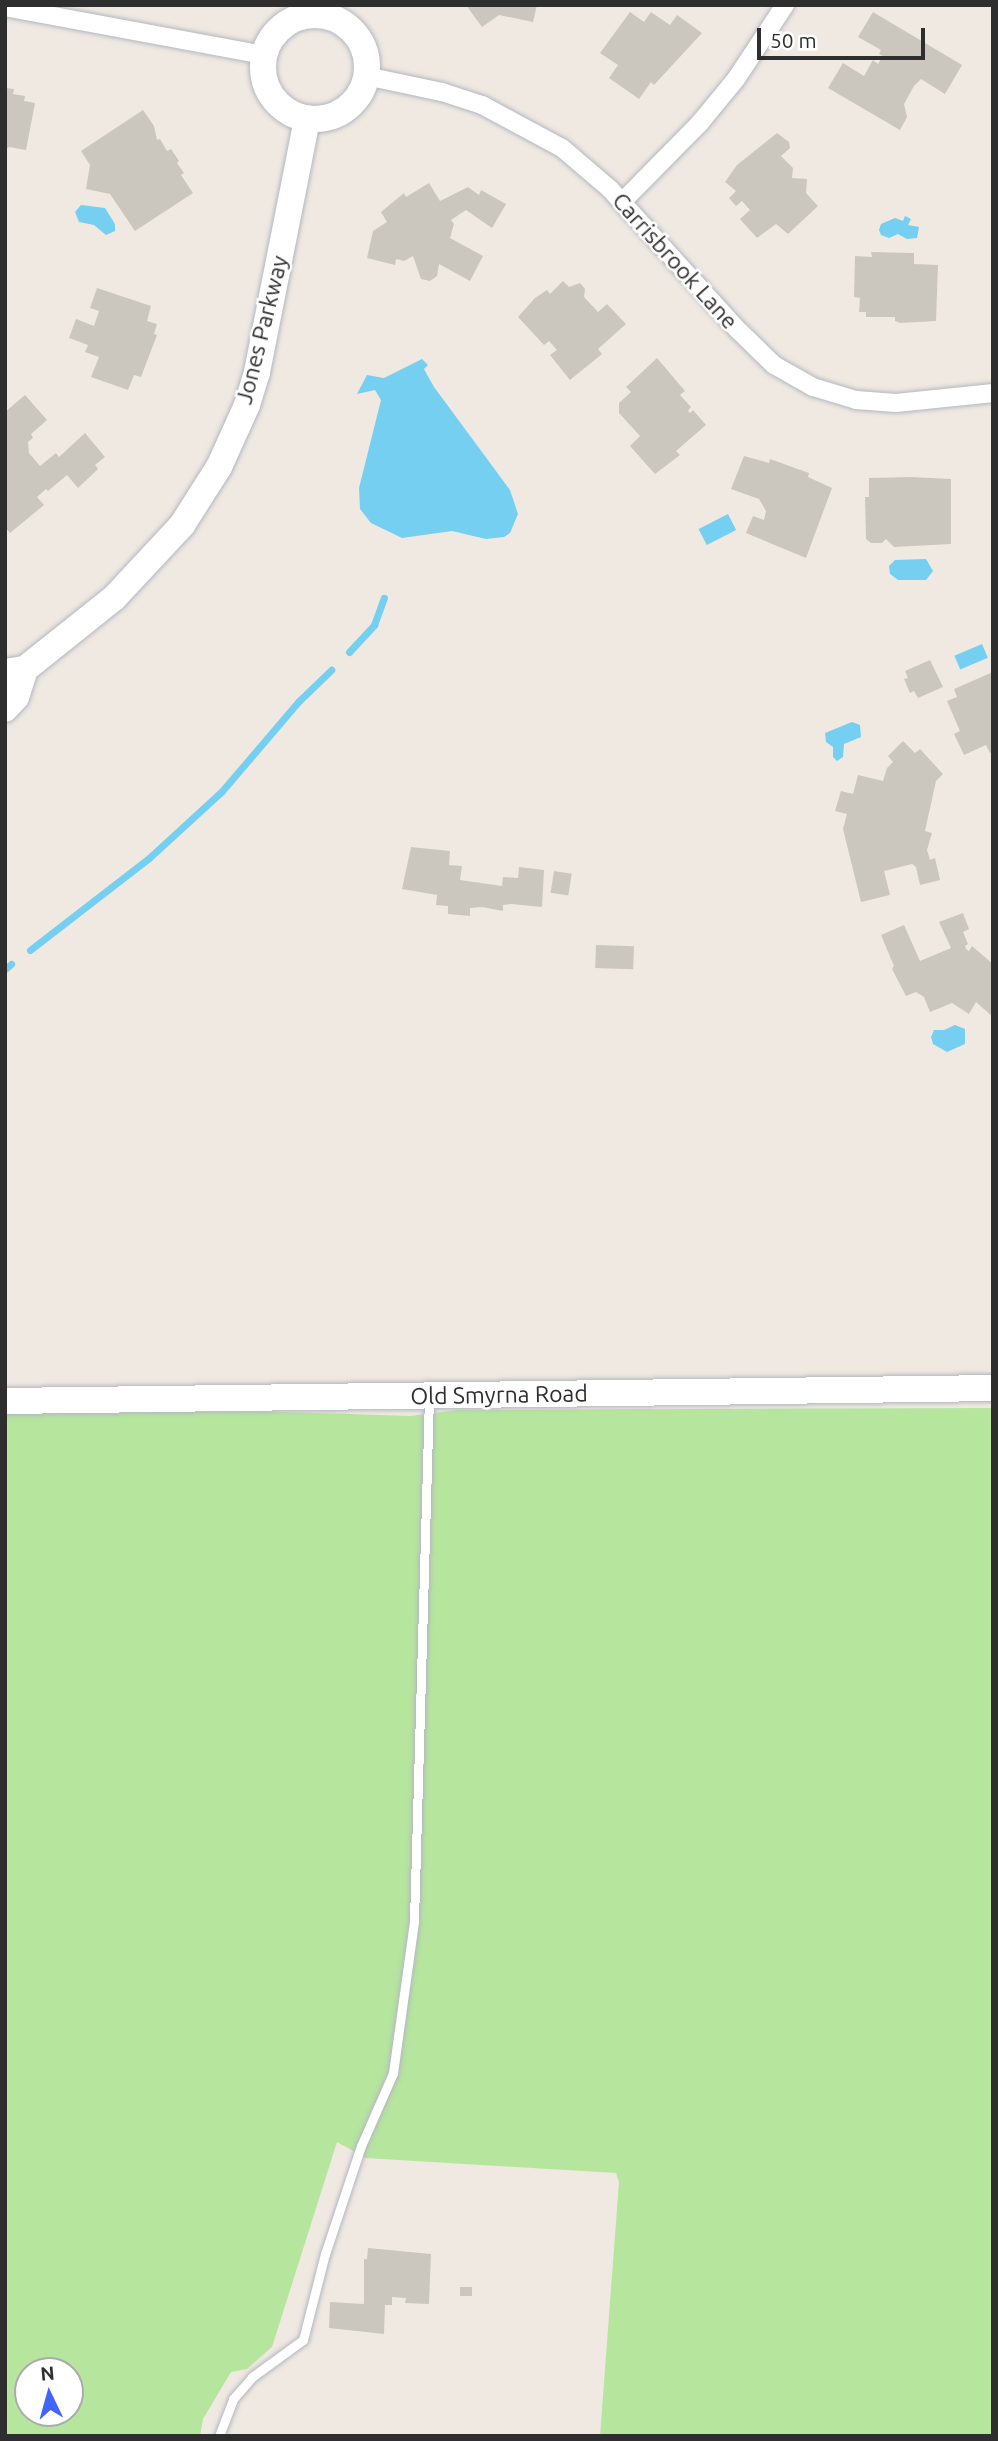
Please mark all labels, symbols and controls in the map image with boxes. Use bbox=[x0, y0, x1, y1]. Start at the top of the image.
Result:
scale bar bbox=[760, 14, 928, 58]
text: 50 m bbox=[770, 28, 817, 52]
street label: Carrisbrook Lane bbox=[606, 187, 744, 335]
street label: Jones Parkway bbox=[230, 253, 294, 407]
street label: Old Smyrna Road bbox=[410, 1380, 588, 1410]
north arrow bbox=[14, 2357, 84, 2427]
text: N bbox=[39, 2361, 55, 2385]

